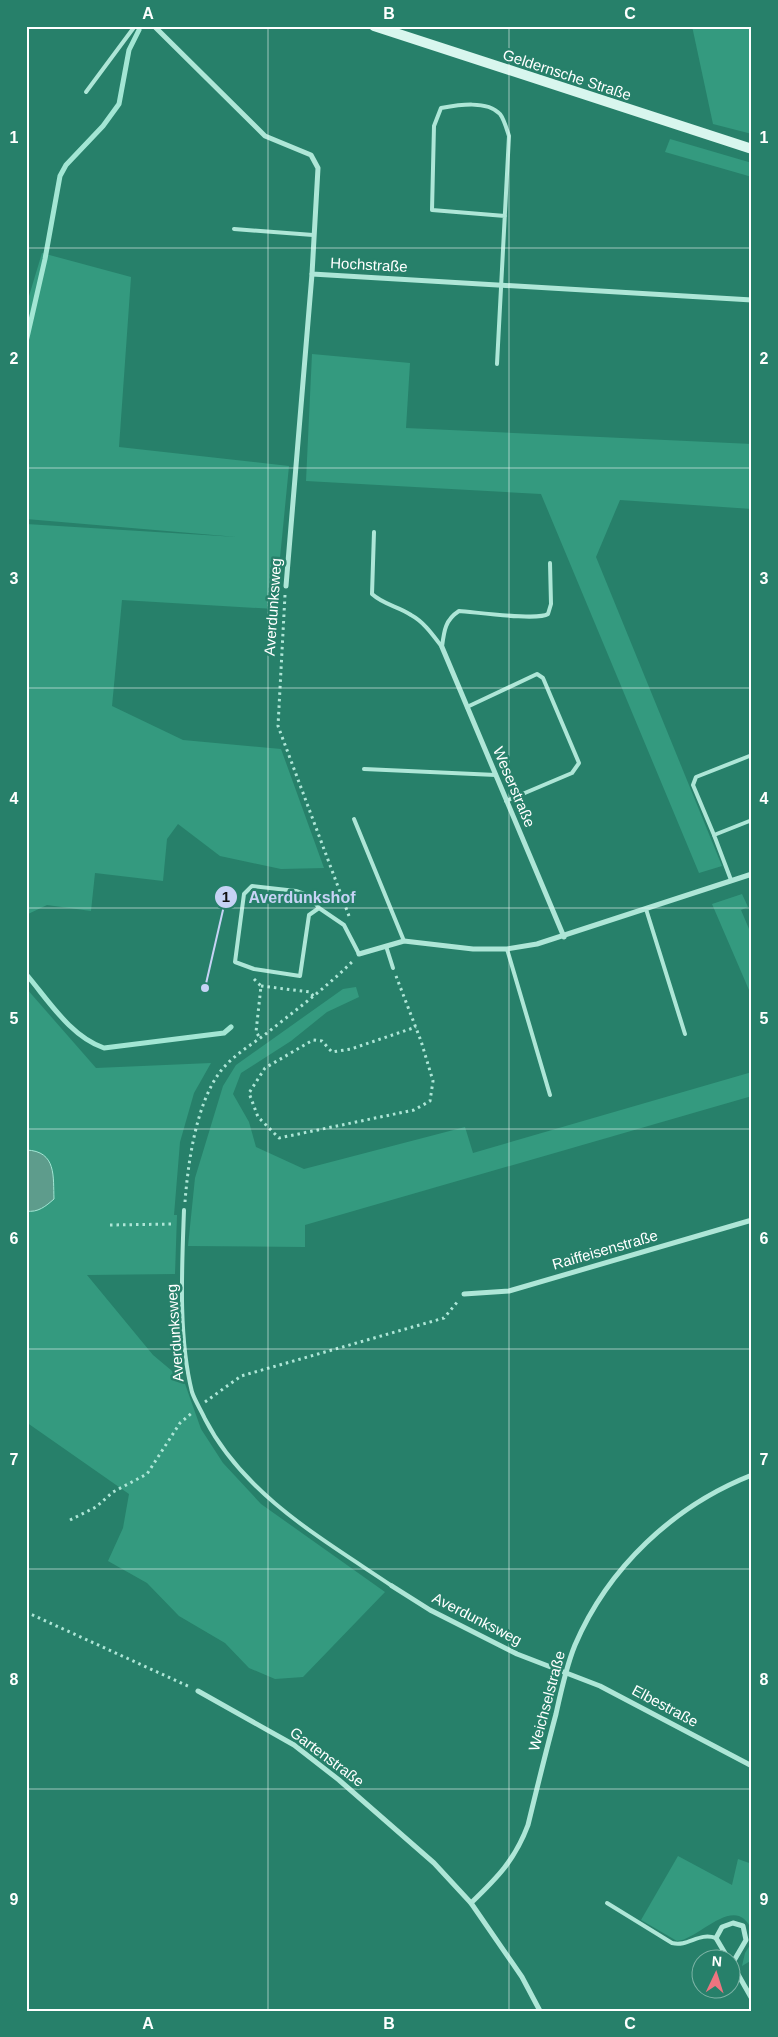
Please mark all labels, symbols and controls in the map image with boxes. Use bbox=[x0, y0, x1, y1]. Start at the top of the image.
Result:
text: A bbox=[142, 5, 154, 22]
text: B bbox=[383, 5, 395, 22]
text: C bbox=[624, 5, 636, 22]
street label: Geldernsche Straße bbox=[501, 46, 634, 103]
text: 1 bbox=[10, 129, 19, 146]
text: 1 bbox=[760, 129, 769, 146]
street label: Hochstraße bbox=[330, 254, 408, 275]
text: 2 bbox=[10, 350, 19, 367]
text: 2 bbox=[760, 350, 769, 367]
street label: Averdunksweg bbox=[261, 557, 284, 657]
text: 3 bbox=[10, 570, 19, 587]
text: 3 bbox=[760, 570, 769, 587]
street label: Weserstraße bbox=[490, 744, 539, 830]
text: 4 bbox=[10, 790, 19, 807]
text: 4 bbox=[760, 790, 769, 807]
callout: Averdunkshof bbox=[213, 882, 365, 913]
text: 1 bbox=[222, 888, 230, 905]
text: Averdunkshof bbox=[249, 889, 356, 906]
text: 5 bbox=[10, 1010, 19, 1027]
text: 5 bbox=[760, 1010, 769, 1027]
street label: Raiffeisenstraße bbox=[550, 1226, 660, 1273]
text: 6 bbox=[10, 1230, 19, 1247]
text: 6 bbox=[760, 1230, 769, 1247]
street label: Averdunksweg bbox=[163, 1283, 186, 1383]
text: 7 bbox=[10, 1451, 19, 1468]
text: 7 bbox=[760, 1451, 769, 1468]
street label: Averdunksweg bbox=[430, 1589, 525, 1648]
street label: Weichselstraße bbox=[525, 1649, 568, 1753]
text: 8 bbox=[10, 1671, 19, 1688]
text: 8 bbox=[760, 1671, 769, 1688]
street label: Elbestraße bbox=[629, 1681, 701, 1730]
street label: Gartenstraße bbox=[287, 1723, 368, 1790]
text: 9 bbox=[10, 1891, 19, 1908]
text: 9 bbox=[760, 1891, 769, 1908]
north arrow bbox=[690, 1950, 740, 2000]
text: N bbox=[711, 1953, 723, 1969]
text: A bbox=[142, 2015, 154, 2032]
text: B bbox=[383, 2015, 395, 2032]
text: C bbox=[624, 2015, 636, 2032]

